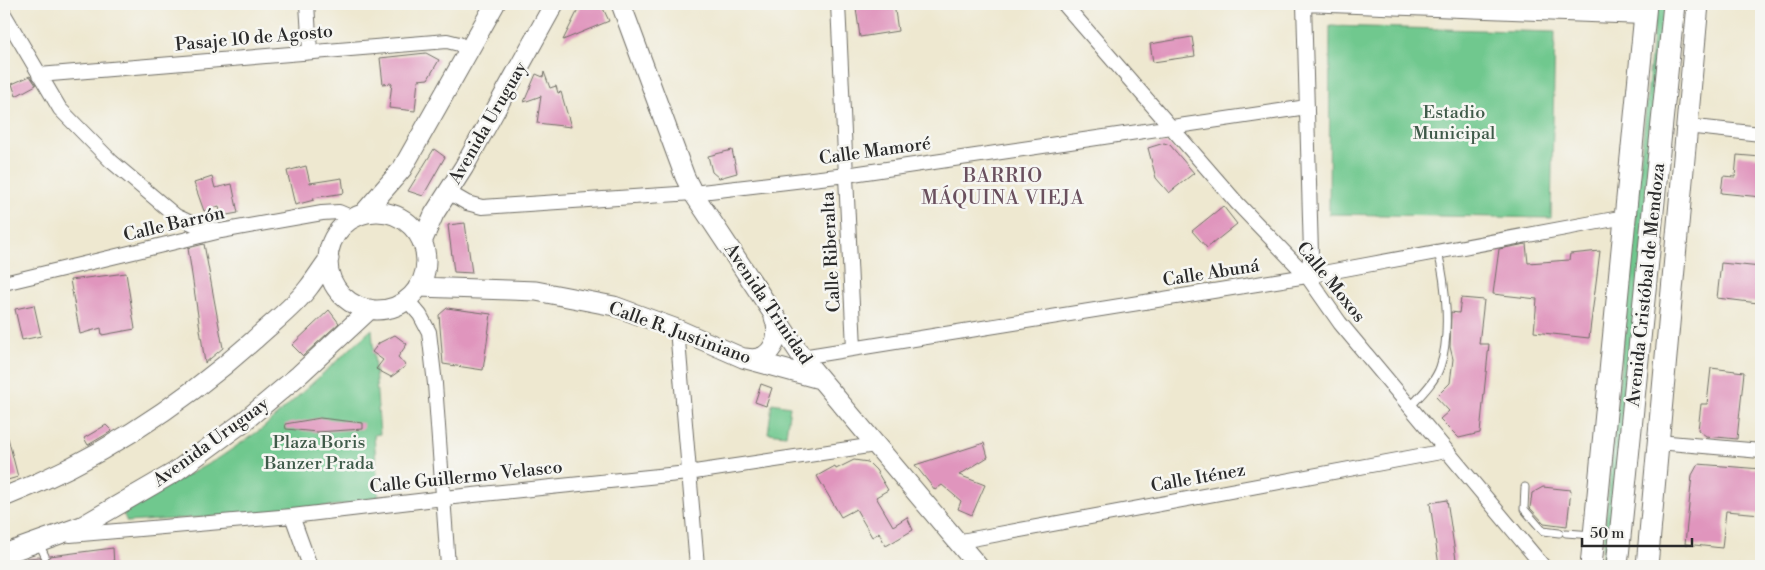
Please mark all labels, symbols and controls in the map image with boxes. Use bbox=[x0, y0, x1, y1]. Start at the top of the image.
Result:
street label: Pasaje 10 de Agosto bbox=[174, 20, 334, 56]
street label: Avenida Uruguay bbox=[443, 57, 533, 189]
park label: Estadio Municipal bbox=[1413, 101, 1496, 145]
street label: Calle Mamoré bbox=[818, 132, 932, 170]
street label: Avenida Cristóbal de Mendoza bbox=[1622, 161, 1670, 409]
district label: BARRIO MÁQUINA VIEJA bbox=[921, 164, 1085, 210]
street label: Calle Riberalta bbox=[816, 190, 846, 313]
street label: Calle Barrón bbox=[121, 201, 227, 247]
street label: Calle Moxos bbox=[1291, 237, 1371, 327]
street label: Avenida Trinidad bbox=[718, 238, 817, 370]
street label: Calle Abuná bbox=[1161, 254, 1262, 292]
street label: Calle R. Justiniano bbox=[606, 297, 754, 369]
street label: Avenida Uruguay bbox=[148, 392, 274, 492]
park label: Plaza Boris Banzer Prada bbox=[263, 431, 375, 475]
street label: Calle Guillermo Velasco bbox=[368, 455, 564, 499]
street label: Calle Iténez bbox=[1149, 458, 1247, 498]
scale bar bbox=[1582, 515, 1692, 547]
text: 50 m bbox=[1590, 524, 1624, 543]

